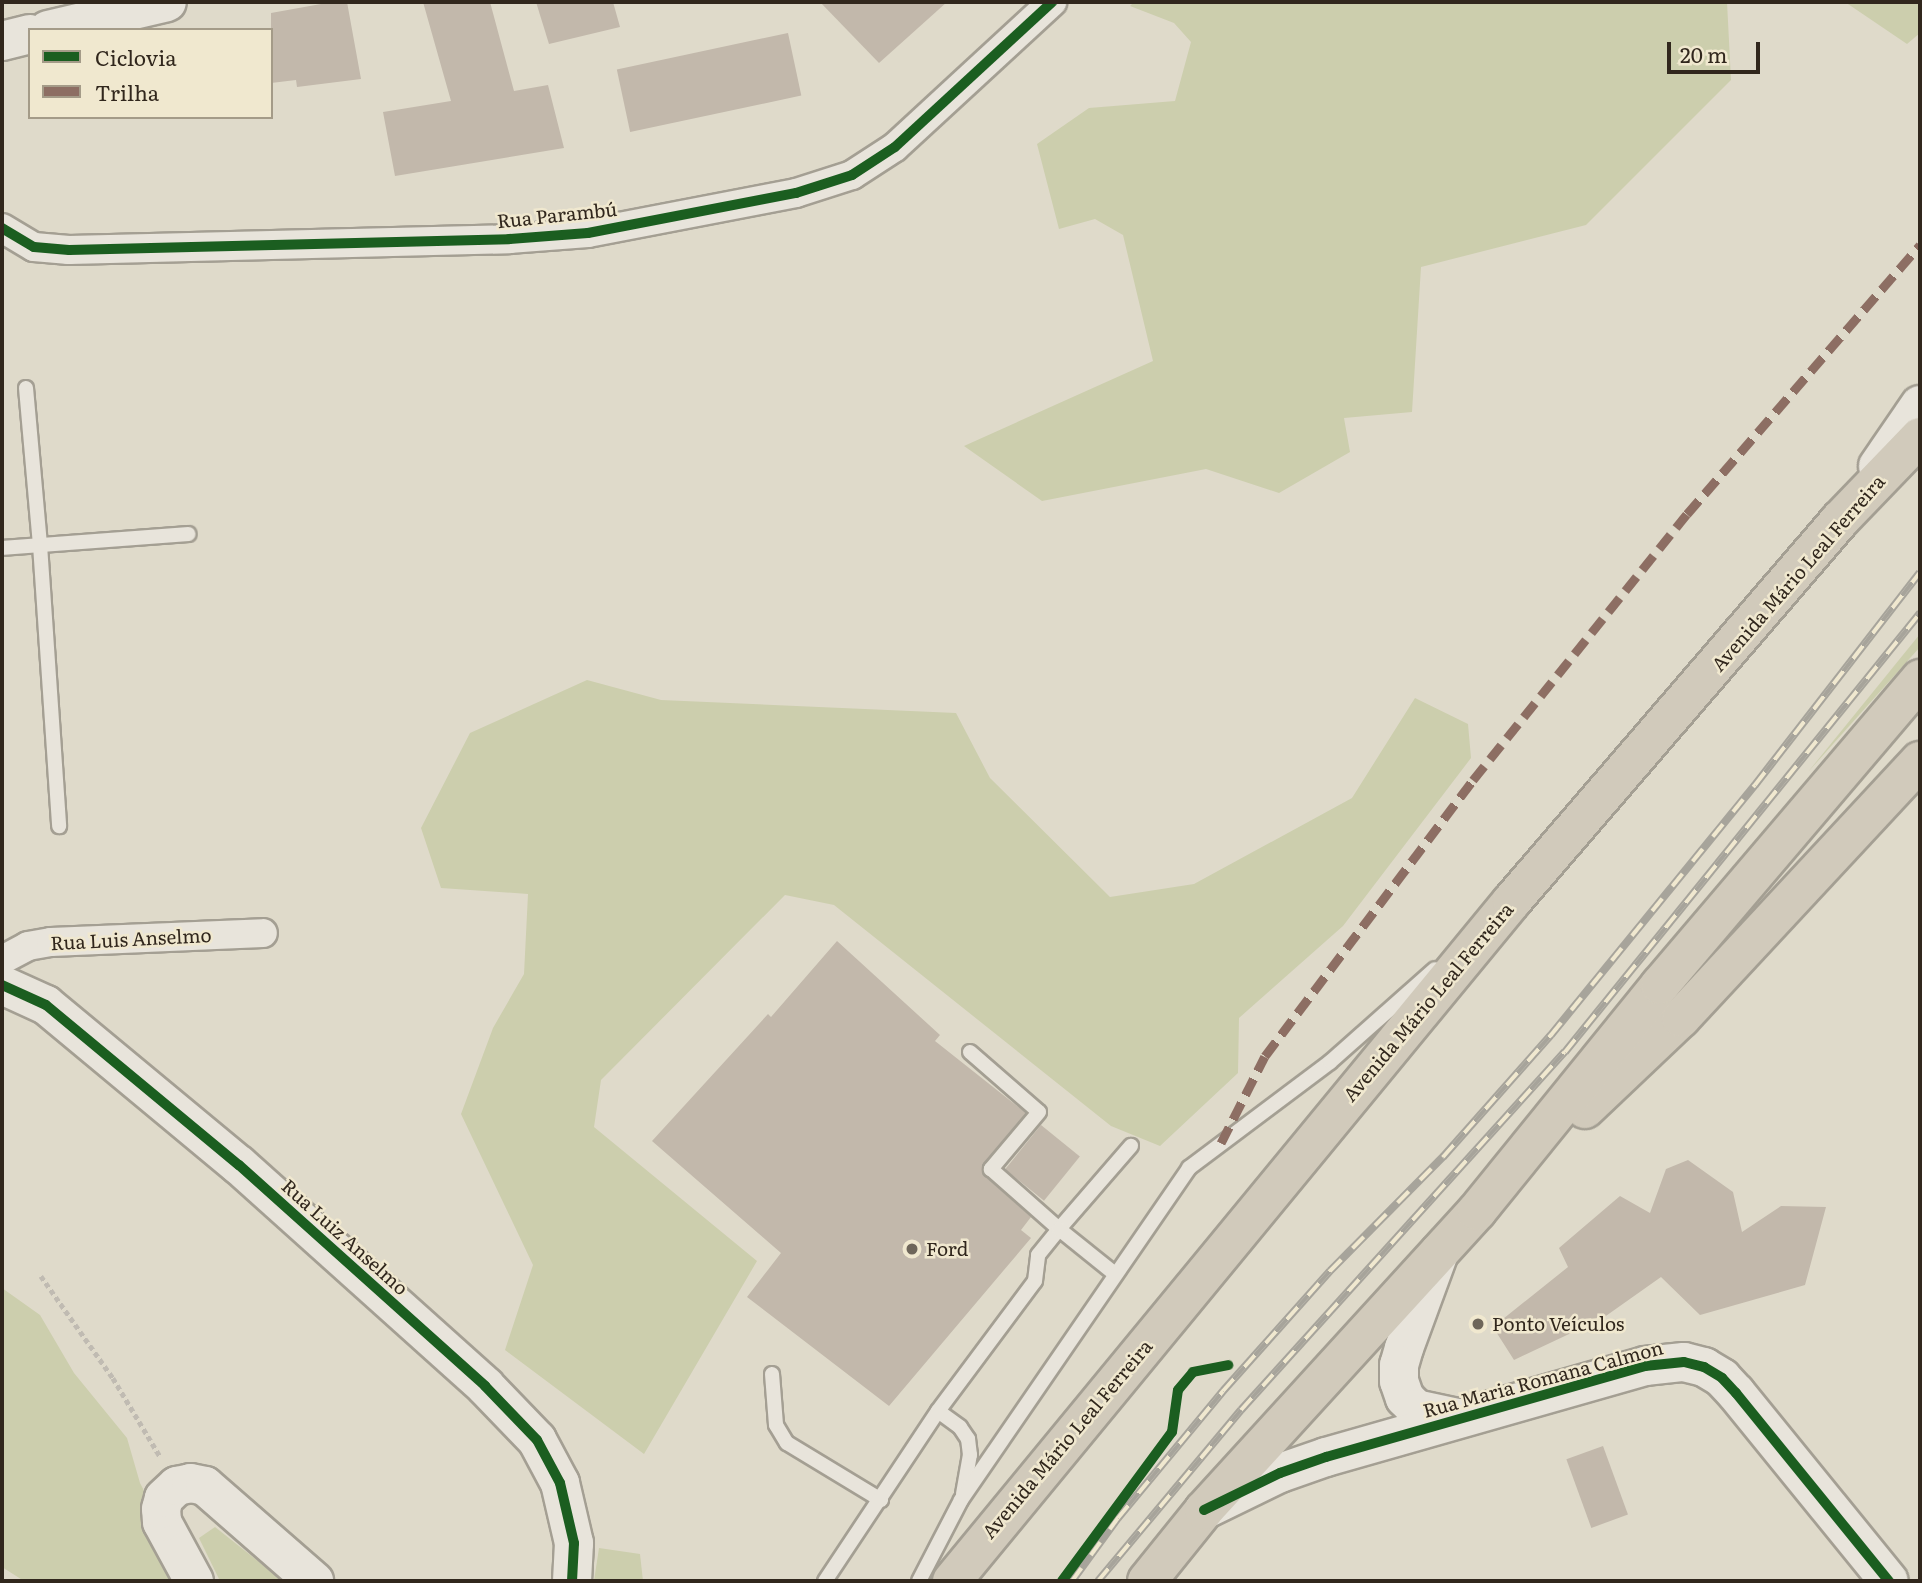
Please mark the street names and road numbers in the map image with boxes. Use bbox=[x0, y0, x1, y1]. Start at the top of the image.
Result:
street label: Rua Parambú bbox=[496, 197, 618, 233]
street label: Avenida Mário Leal Ferreira bbox=[1707, 470, 1889, 676]
street label: Avenida Mário Leal Ferreira bbox=[1338, 898, 1518, 1106]
street label: Rua Luis Anselmo bbox=[50, 923, 212, 955]
street label: Rua Luiz Anselmo bbox=[277, 1174, 413, 1300]
street label: Avenida Mário Leal Ferreira bbox=[977, 1335, 1157, 1543]
street label: Rua Maria Romana Calmon bbox=[1420, 1336, 1666, 1422]

